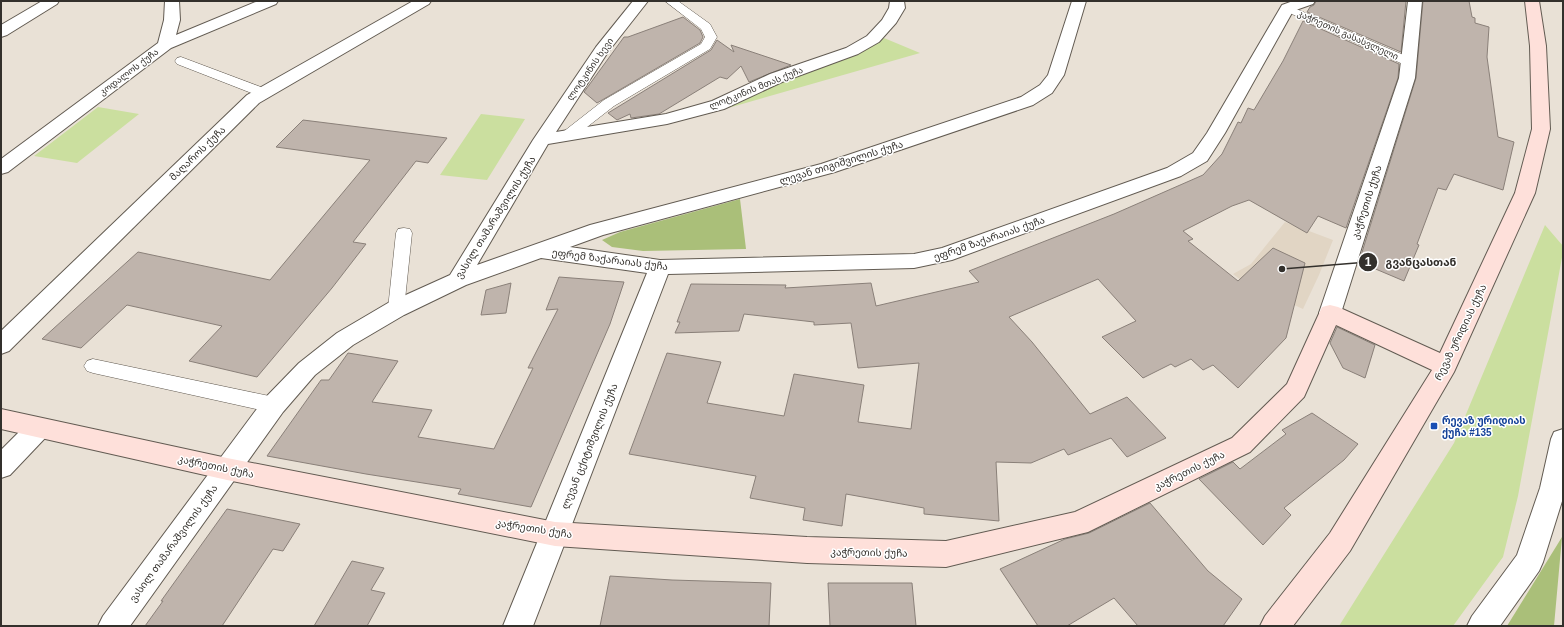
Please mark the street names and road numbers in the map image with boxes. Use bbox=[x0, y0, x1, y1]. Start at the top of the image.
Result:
street label: კაჭრეთის გასასვლელი bbox=[1296, 8, 1400, 63]
street label: ლოტკინის ხევი bbox=[565, 36, 616, 103]
street label: კოდალოს ქუჩა bbox=[98, 47, 161, 98]
street label: ლოტკინის მთას ქუჩა bbox=[708, 65, 805, 112]
street label: მაღაროს ქუჩა bbox=[167, 124, 228, 184]
street label: ლევან თიგიშვილის ქუჩა bbox=[778, 138, 905, 188]
street label: ვასილ თამარაშვილის ქუჩა bbox=[453, 154, 539, 281]
street label: კაჭრეთის ქუჩა bbox=[1349, 164, 1385, 241]
street label: ეფრემ ზაქარაიას ქუჩა bbox=[932, 214, 1047, 264]
street label: ეფრემ ზაქარაიას ქუჩა bbox=[551, 247, 669, 273]
street label: რევაზ ურიდიას ქუჩა bbox=[1432, 282, 1489, 383]
street label: ლევან ცქიტიშვილის ქუჩა bbox=[559, 382, 621, 511]
street label: კაჭრეთის ქუჩა bbox=[1152, 449, 1227, 493]
street label: კაჭრეთის ქუჩა bbox=[177, 453, 255, 481]
street label: ვასილ თამარაშვილის ქუჩა bbox=[127, 483, 220, 605]
street label: კაჭრეთის ქუჩა bbox=[495, 517, 573, 541]
street label: კაჭრეთის ქუჩა bbox=[830, 546, 908, 560]

